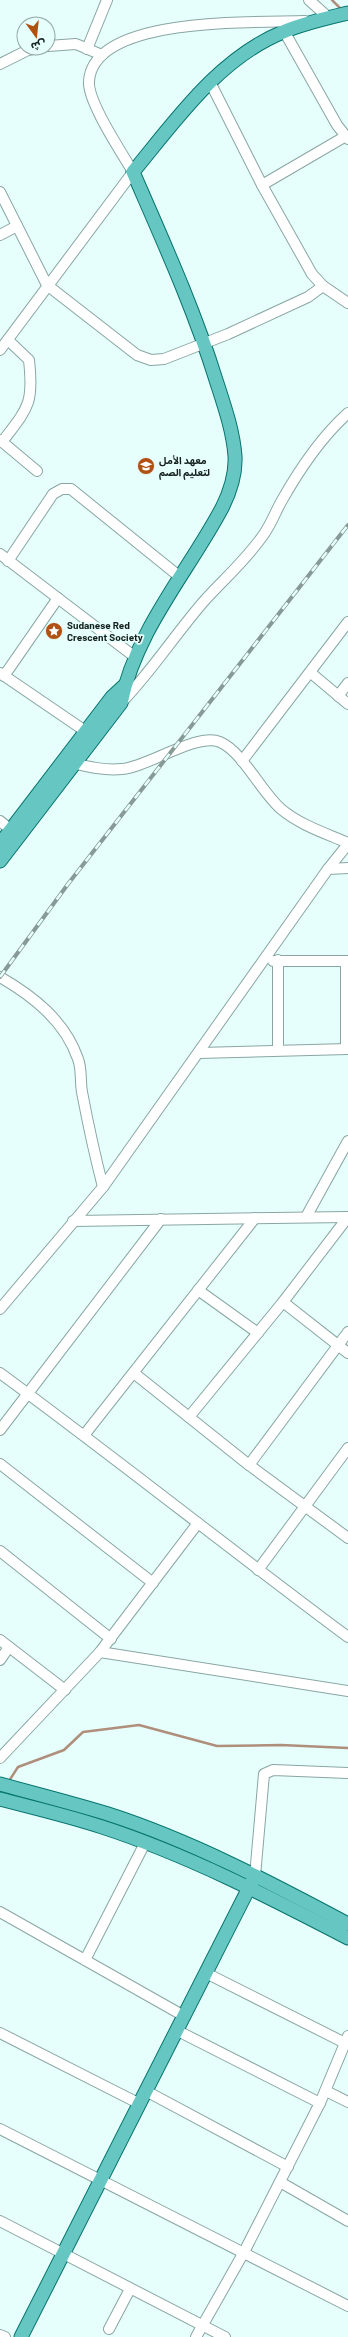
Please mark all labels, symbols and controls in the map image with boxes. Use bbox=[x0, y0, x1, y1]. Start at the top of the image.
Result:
north arrow bbox=[16, 16, 56, 56]
text: ش bbox=[29, 37, 48, 54]
place label: معهد الأمل لتعليم الصم bbox=[159, 454, 210, 480]
school or university icon: معهد الأمل لتعليم الصم bbox=[136, 456, 156, 476]
place label: Sudanese Red Crescent Society bbox=[67, 619, 143, 643]
place icon: Sudanese Red Crescent Society bbox=[44, 621, 64, 641]

